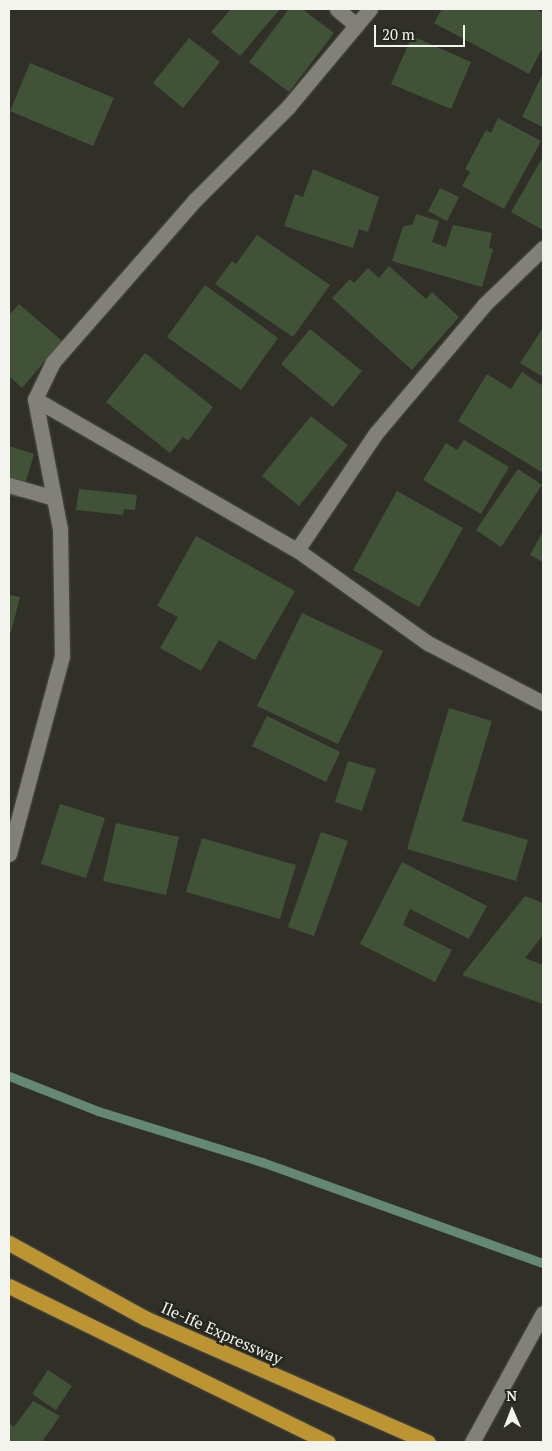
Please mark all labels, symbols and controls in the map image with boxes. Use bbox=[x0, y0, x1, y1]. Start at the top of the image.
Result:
scale bar bbox=[377, 15, 468, 47]
text: 20 m bbox=[382, 24, 415, 44]
street label: Ile-Ife Expressway bbox=[158, 1298, 286, 1368]
north arrow bbox=[487, 1386, 537, 1436]
text: N bbox=[506, 1386, 517, 1405]

